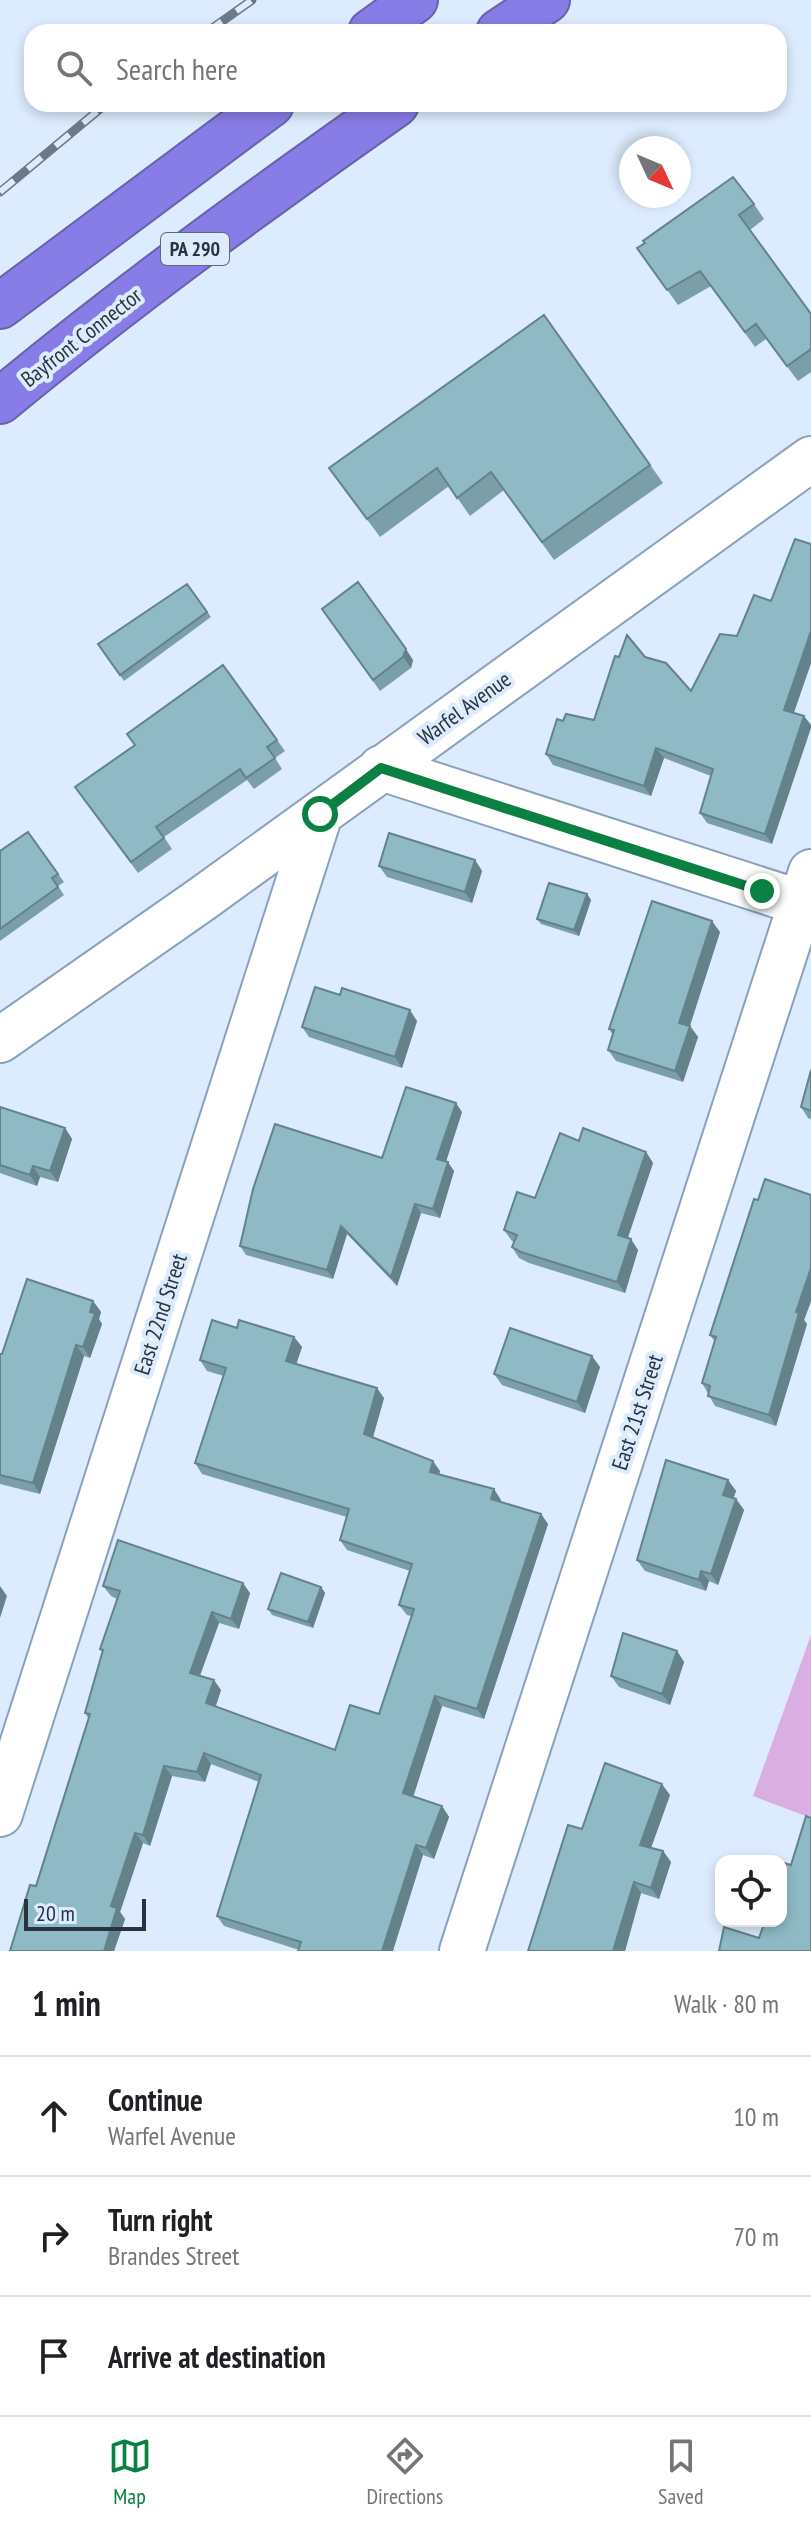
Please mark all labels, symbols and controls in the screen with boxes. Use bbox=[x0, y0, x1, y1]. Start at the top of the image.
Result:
search box bbox=[24, 24, 787, 112]
icon: search bbox=[52, 46, 96, 90]
text: Search here bbox=[116, 49, 238, 88]
north arrow bbox=[619, 136, 691, 208]
road number: PA 290 bbox=[161, 233, 229, 265]
street label: Bayfront Connector bbox=[15, 281, 147, 393]
street label: Warfel Avenue bbox=[412, 665, 516, 751]
route start bbox=[302, 796, 338, 832]
route end bbox=[744, 873, 780, 909]
street label: East 22nd Street bbox=[127, 1250, 193, 1378]
street label: East 21st Street bbox=[605, 1351, 669, 1473]
map controls bbox=[715, 1855, 787, 1927]
button: locate bbox=[715, 1855, 787, 1927]
scale bar bbox=[24, 1895, 146, 1931]
text: 20 m bbox=[36, 1899, 75, 1927]
text: 1 min bbox=[32, 1981, 101, 2025]
text: Walk · 80 m bbox=[674, 1987, 779, 2020]
text: Continue bbox=[108, 2080, 203, 2119]
icon: ahead bbox=[32, 2094, 76, 2138]
text: 10 m bbox=[733, 2100, 779, 2133]
text: Warfel Avenue bbox=[108, 2119, 236, 2152]
text: Turn right bbox=[108, 2200, 212, 2239]
icon: right bbox=[32, 2214, 76, 2258]
text: 70 m bbox=[733, 2220, 779, 2253]
text: Brandes Street bbox=[108, 2239, 239, 2272]
icon: arrive bbox=[32, 2334, 76, 2378]
text: Arrive at destination bbox=[108, 2337, 326, 2376]
tab: Map bbox=[108, 2434, 152, 2510]
tab: Directions bbox=[367, 2434, 443, 2510]
tab: Saved bbox=[658, 2434, 703, 2510]

